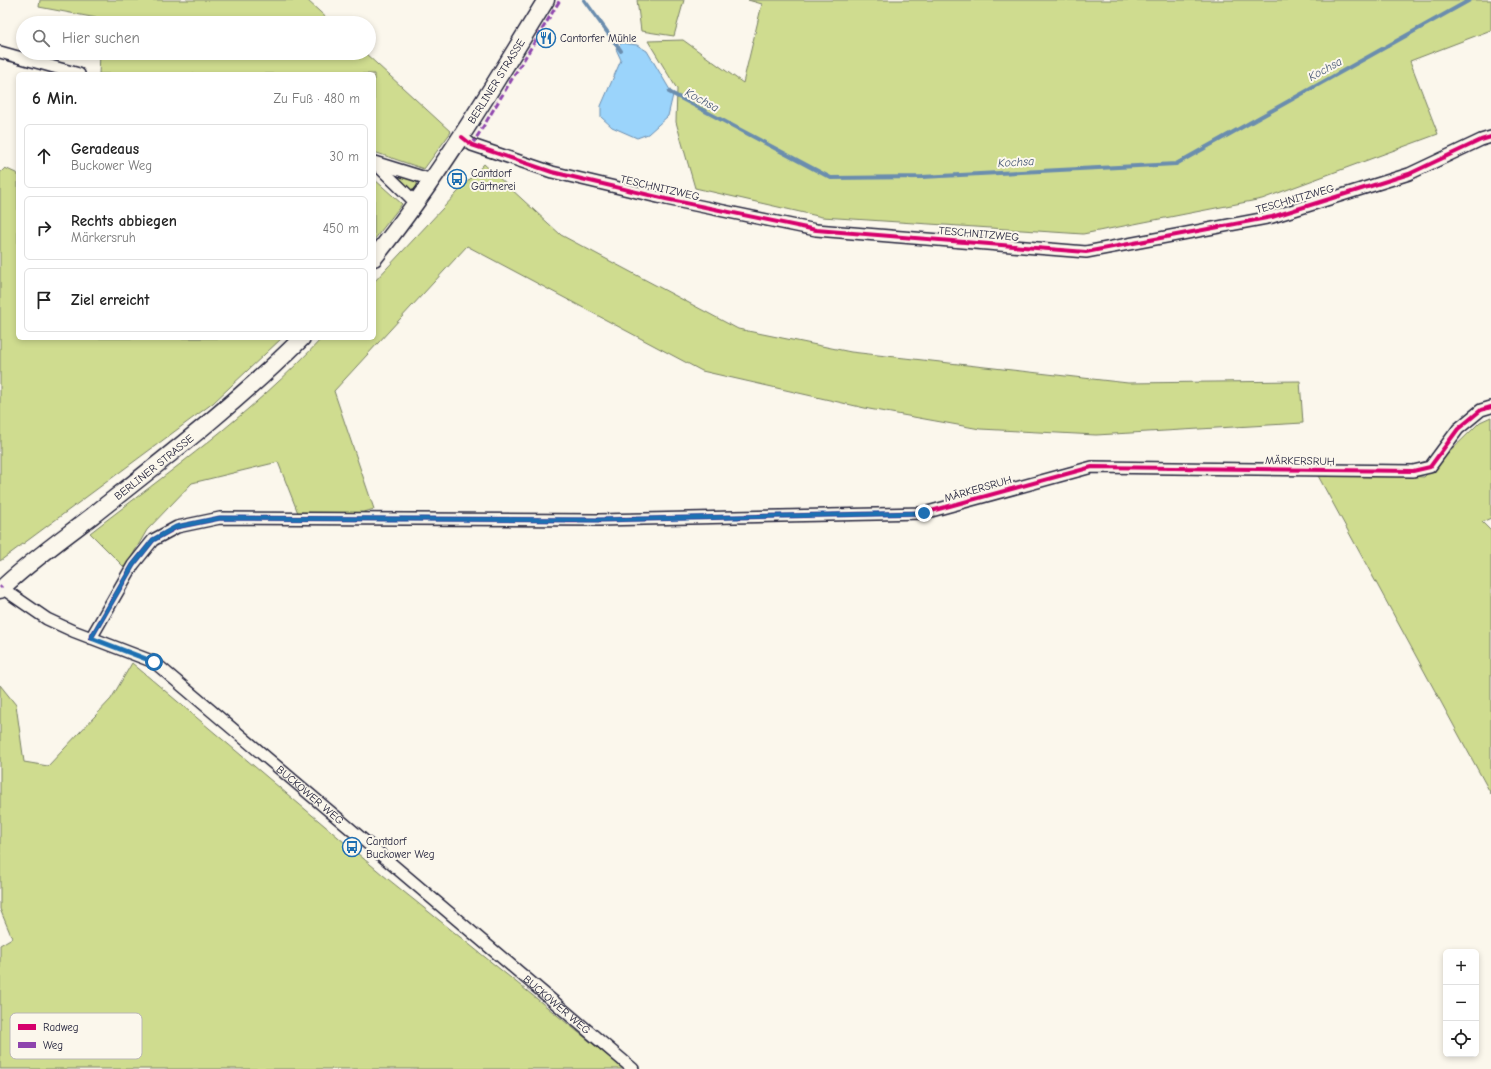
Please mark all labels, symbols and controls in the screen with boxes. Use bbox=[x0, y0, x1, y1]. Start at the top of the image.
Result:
search box bbox=[16, 16, 376, 60]
icon: search bbox=[30, 27, 52, 49]
restaurant icon: Cantorfer Mühle bbox=[535, 27, 557, 49]
text: Hier suchen bbox=[62, 29, 140, 47]
place label: Cantorfer Mühle bbox=[560, 32, 637, 45]
street label: BERLINER STRASSE bbox=[465, 36, 527, 126]
water label: Kochsa bbox=[1306, 54, 1344, 84]
water label: Kochsa bbox=[683, 85, 721, 115]
text: 6 Min. bbox=[32, 89, 77, 108]
text: Zu Fuß · 480 m bbox=[273, 91, 360, 106]
text: Geradeaus bbox=[71, 140, 139, 158]
icon: ahead bbox=[33, 145, 55, 167]
text: 30 m bbox=[329, 149, 359, 164]
water label: Kochsa bbox=[997, 154, 1035, 170]
text: Buckower Weg bbox=[71, 158, 152, 173]
place label: Cantdorf Gärtnerei bbox=[471, 167, 516, 193]
bus stop icon: Cantdorf Gärtnerei bbox=[446, 168, 468, 190]
street label: TESCHNITZWEG bbox=[619, 173, 701, 203]
street label: TESCHNITZWEG bbox=[1254, 182, 1336, 216]
text: Rechts abbiegen bbox=[71, 212, 177, 230]
icon: right bbox=[33, 217, 55, 239]
text: 450 m bbox=[323, 221, 359, 236]
street label: TESCHNITZWEG bbox=[938, 224, 1020, 244]
text: Märkersruh bbox=[71, 230, 136, 245]
icon: arrive bbox=[33, 289, 55, 311]
text: Ziel erreicht bbox=[71, 291, 149, 309]
street label: BERLINER STRASSE bbox=[112, 431, 196, 502]
street label: MÄRKERSRUH bbox=[1265, 454, 1335, 468]
street label: MÄRKERSRUH bbox=[943, 473, 1013, 505]
route end bbox=[915, 504, 933, 522]
route start bbox=[145, 653, 163, 671]
street label: BUCKOWER WEG bbox=[274, 763, 347, 827]
place label: Cantdorf Buckower Weg bbox=[366, 835, 435, 861]
bus stop icon: Cantdorf Buckower Weg bbox=[341, 836, 363, 858]
map controls bbox=[1443, 949, 1479, 1057]
button: + bbox=[1443, 949, 1479, 985]
street label: BUCKOWER WEG bbox=[521, 972, 593, 1037]
button: − bbox=[1443, 985, 1479, 1021]
legend bbox=[10, 1013, 142, 1059]
text: Radweg bbox=[43, 1021, 79, 1034]
button: locate bbox=[1443, 1021, 1479, 1057]
text: Weg bbox=[43, 1039, 63, 1052]

